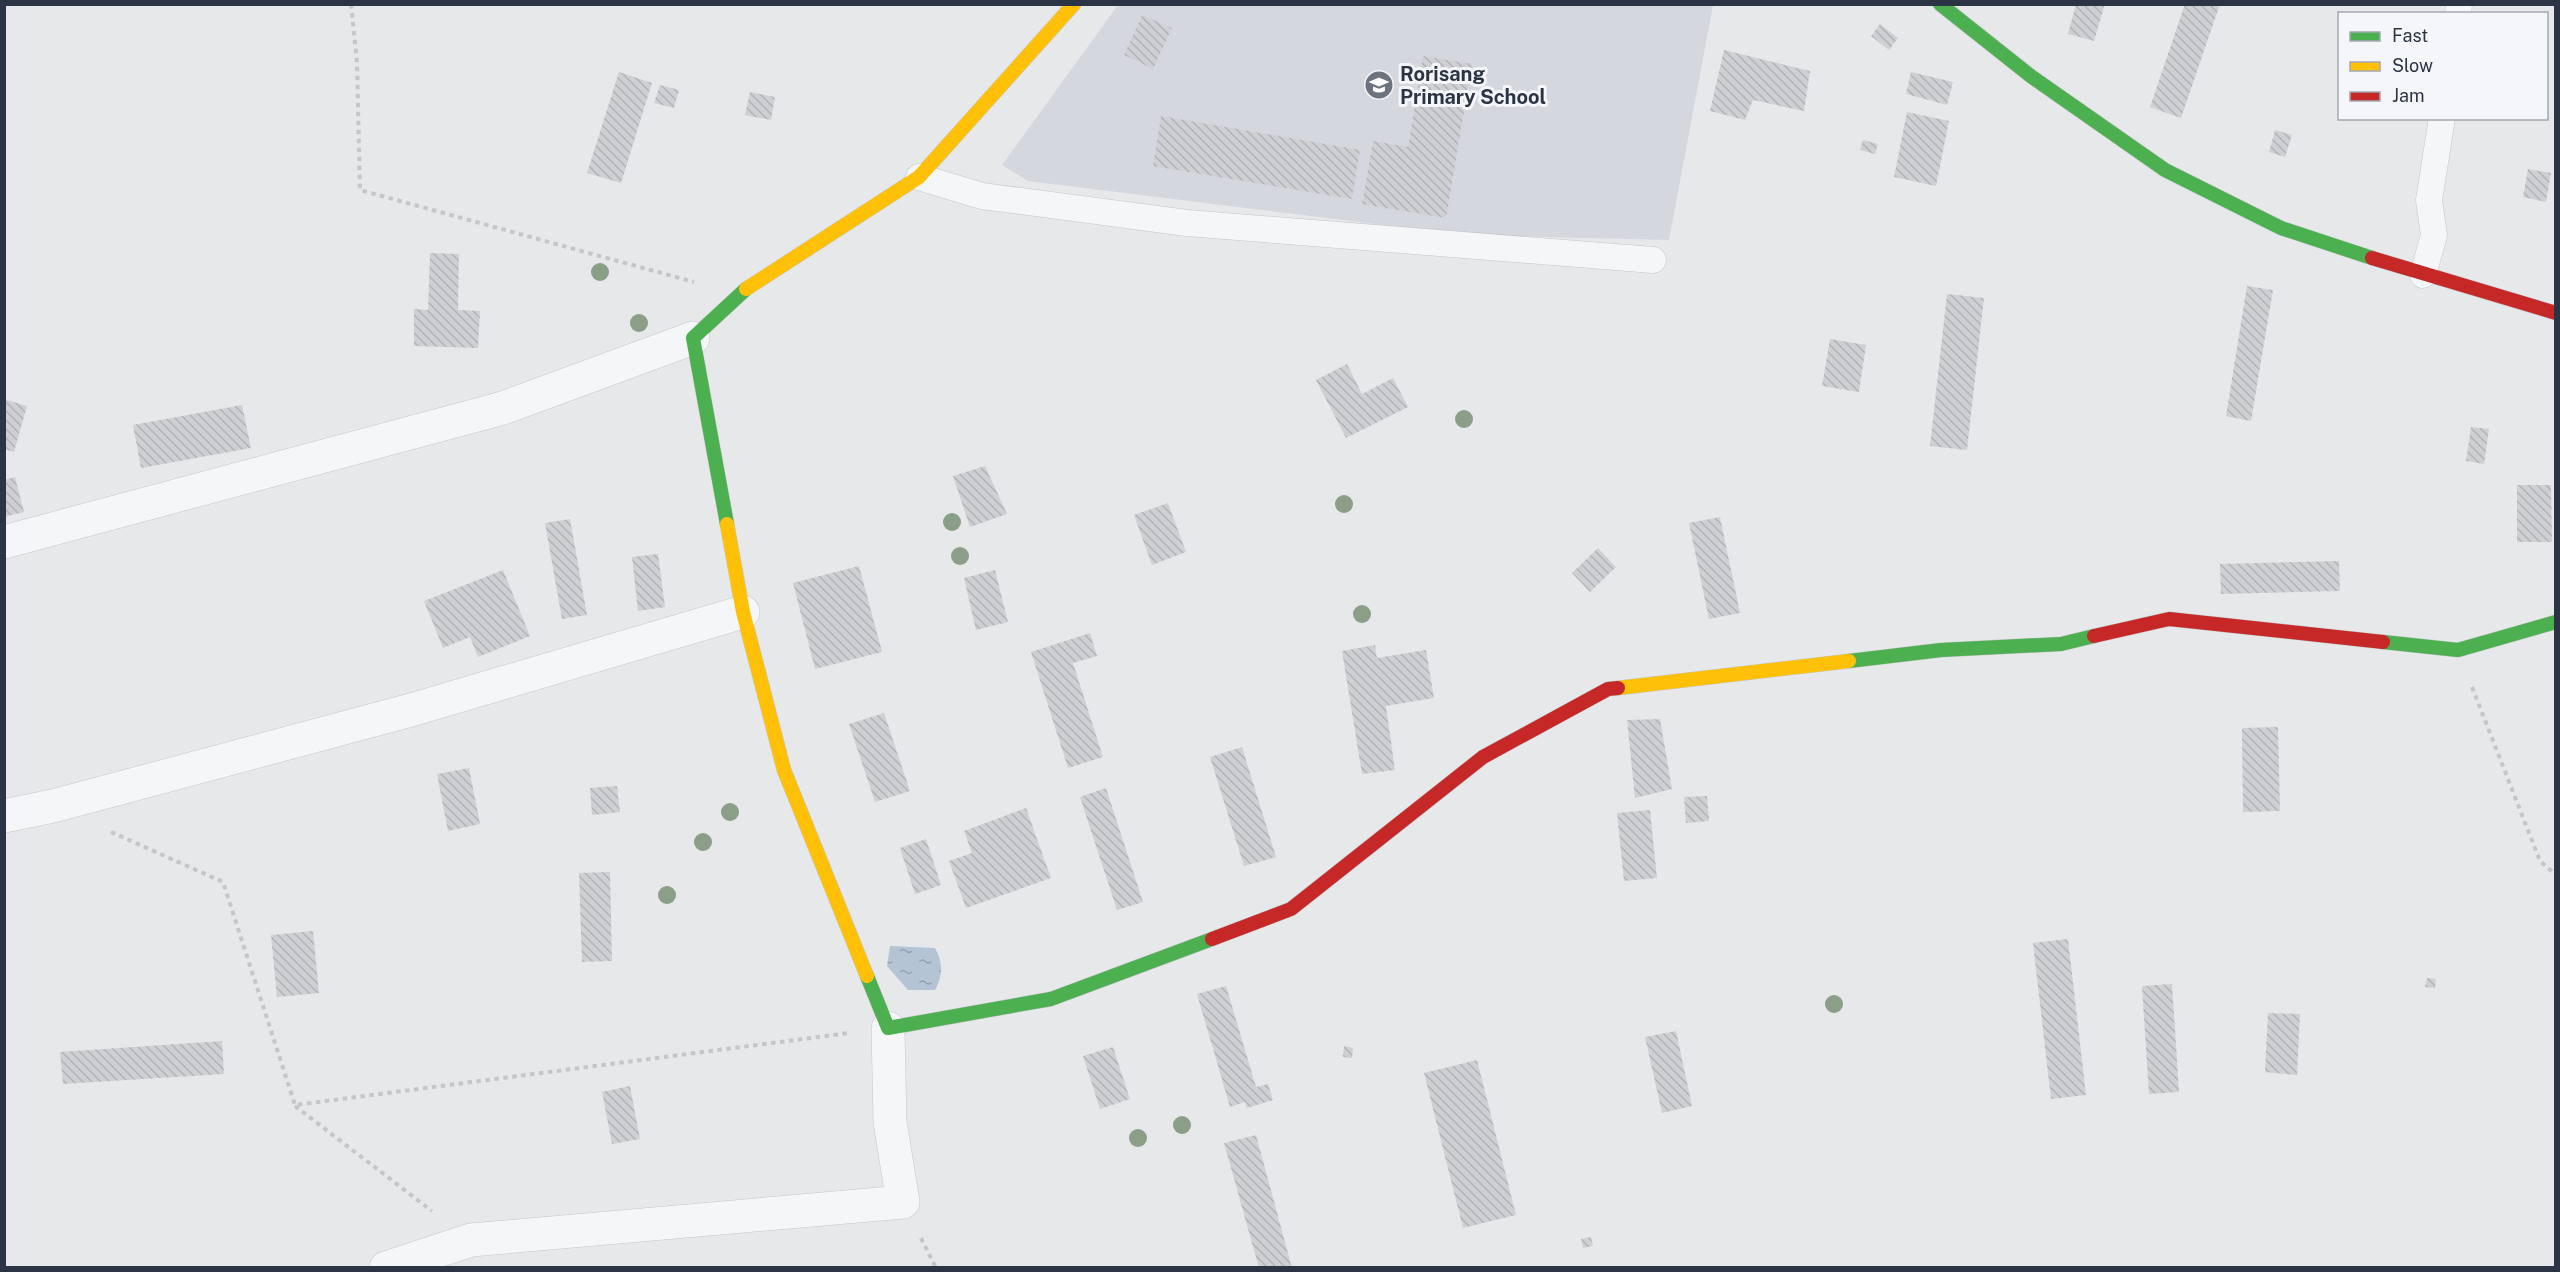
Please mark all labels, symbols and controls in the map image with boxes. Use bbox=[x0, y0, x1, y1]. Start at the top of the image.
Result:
legend bbox=[2338, 12, 2548, 120]
text: Fast bbox=[2392, 25, 2428, 46]
text: Slow bbox=[2392, 55, 2433, 76]
place label: Rorisang Primary School bbox=[1400, 62, 1546, 109]
school or university icon: Rorisang Primary School bbox=[1363, 69, 1395, 101]
text: Jam bbox=[2392, 85, 2425, 106]

